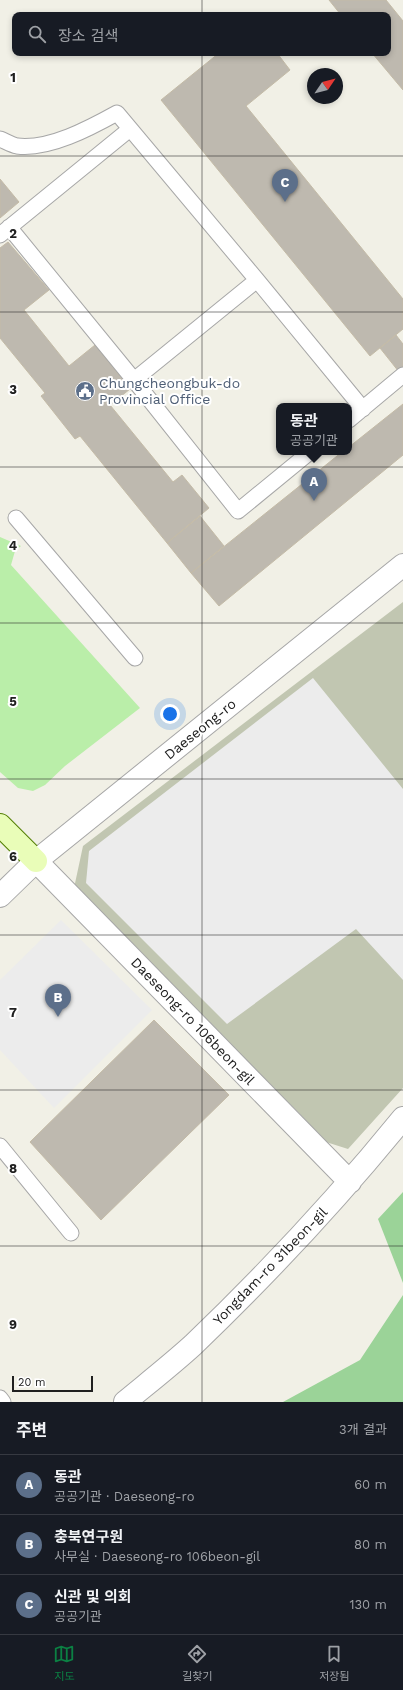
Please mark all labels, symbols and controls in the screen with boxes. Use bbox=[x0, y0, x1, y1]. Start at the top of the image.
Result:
search box bbox=[12, 12, 391, 56]
icon: search bbox=[26, 23, 48, 45]
text: 장소 검색 bbox=[58, 27, 118, 45]
north arrow bbox=[307, 68, 343, 104]
text: 1 bbox=[10, 70, 16, 85]
pin: C bbox=[272, 169, 298, 202]
text: 2 bbox=[9, 226, 17, 241]
place label: Chungcheongbuk-do Provincial Office bbox=[99, 375, 240, 407]
public building icon: Chungcheongbuk-do Provincial Office bbox=[74, 380, 96, 402]
text: 3 bbox=[9, 382, 17, 397]
popup bbox=[276, 403, 352, 455]
text: 동관 bbox=[290, 412, 318, 430]
text: 공공기관 bbox=[290, 433, 338, 448]
pin: A bbox=[301, 468, 327, 501]
text: 4 bbox=[9, 538, 18, 553]
text: 5 bbox=[9, 694, 17, 709]
street label: Daeseong-ro bbox=[161, 695, 239, 763]
your location bbox=[160, 704, 180, 724]
text: 6 bbox=[9, 849, 17, 864]
street label: Daeseong-ro 106beon-gil bbox=[128, 954, 259, 1088]
pin: B bbox=[45, 984, 71, 1017]
text: 7 bbox=[9, 1005, 17, 1020]
text: 8 bbox=[9, 1161, 17, 1176]
street label: Yongdam-ro 31beon-gil bbox=[210, 1203, 331, 1328]
text: 9 bbox=[9, 1317, 17, 1332]
scale bar bbox=[12, 1374, 93, 1393]
text: 20 m bbox=[18, 1376, 46, 1389]
text: 주변 bbox=[16, 1420, 47, 1440]
text: 3개 결과 bbox=[339, 1422, 387, 1437]
text: 동관 bbox=[54, 1468, 82, 1486]
text: A bbox=[25, 1477, 33, 1492]
text: 60 m bbox=[354, 1477, 387, 1492]
text: 공공기관 · Daeseong-ro bbox=[54, 1489, 195, 1504]
text: 충북연구원 bbox=[54, 1528, 123, 1546]
text: B bbox=[25, 1537, 33, 1552]
text: 80 m bbox=[354, 1537, 387, 1552]
text: 사무실 · Daeseong-ro 106beon-gil bbox=[54, 1549, 260, 1564]
text: 신관 및 의회 bbox=[54, 1588, 132, 1606]
text: C bbox=[25, 1597, 33, 1612]
text: 130 m bbox=[349, 1597, 387, 1612]
text: 공공기관 bbox=[54, 1609, 102, 1624]
tab: 지도 bbox=[53, 1643, 75, 1683]
tab: 길찾기 bbox=[182, 1643, 213, 1683]
tab: 저장됨 bbox=[319, 1643, 350, 1683]

